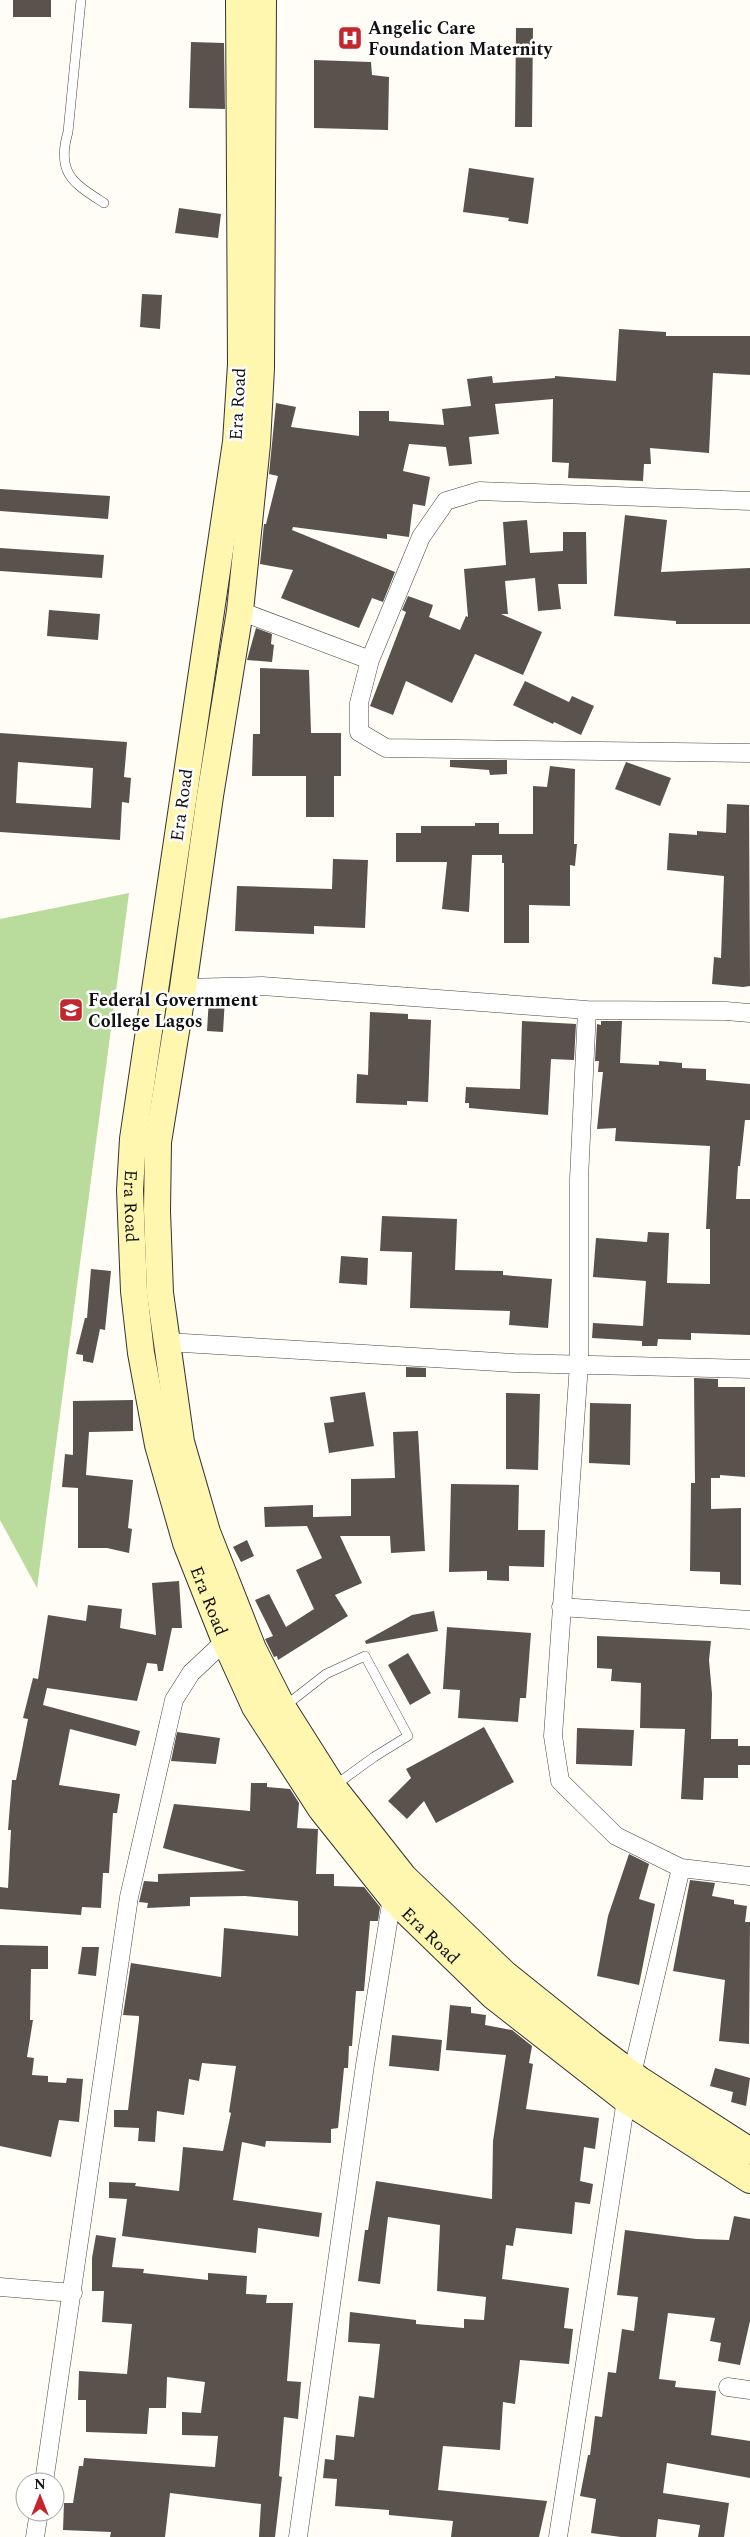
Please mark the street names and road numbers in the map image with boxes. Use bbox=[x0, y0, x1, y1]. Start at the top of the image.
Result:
street label: Era Road bbox=[223, 367, 253, 441]
street label: Era Road bbox=[164, 767, 200, 843]
street label: Era Road bbox=[116, 1169, 146, 1243]
street label: Era Road bbox=[183, 1562, 235, 1640]
street label: Era Road bbox=[395, 1900, 466, 1971]

